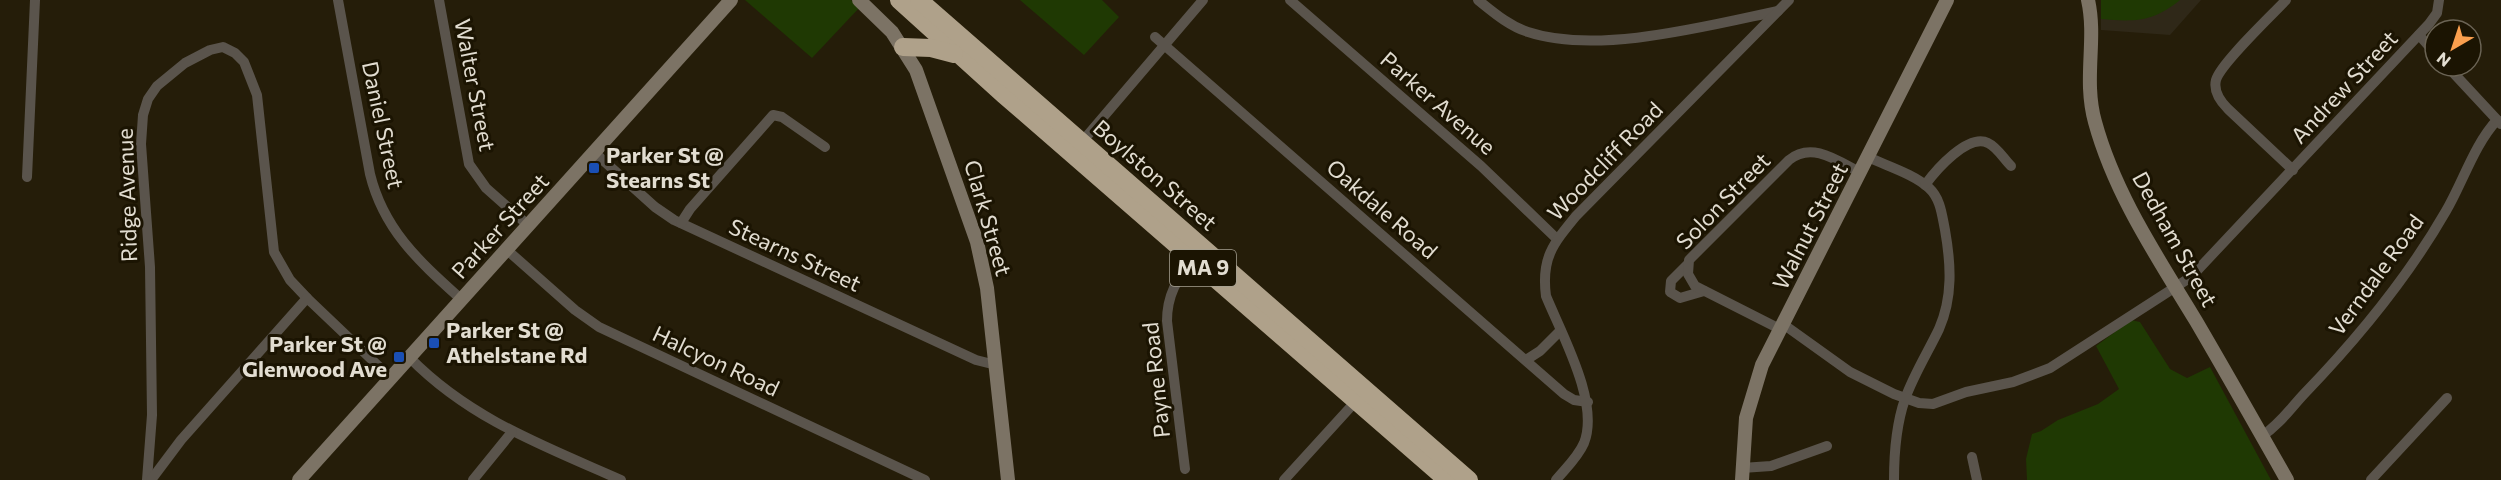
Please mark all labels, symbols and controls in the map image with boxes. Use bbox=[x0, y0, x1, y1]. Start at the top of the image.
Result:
street label: Walter Street bbox=[449, 17, 502, 153]
north arrow bbox=[2423, 18, 2483, 78]
street label: Andrew Street bbox=[2285, 25, 2403, 149]
street label: Parker Avenue bbox=[1375, 45, 1501, 160]
text: N bbox=[2433, 49, 2454, 71]
street label: Daniel Street bbox=[357, 59, 410, 191]
street label: Woodcliff Road bbox=[1541, 96, 1668, 226]
street label: Boylston Street bbox=[1088, 114, 1223, 236]
street label: Ridge Avenue bbox=[111, 128, 142, 262]
place label: Parker St @ Stearns St bbox=[606, 141, 724, 193]
street label: Solon Street bbox=[1670, 147, 1775, 255]
street label: Oakdale Road bbox=[1321, 153, 1443, 264]
street label: Clark Street bbox=[959, 157, 1018, 279]
street label: Walnut Street bbox=[1766, 158, 1853, 294]
marker: Parker St @ Stearns St bbox=[587, 161, 601, 175]
street label: Parker Street bbox=[445, 167, 554, 284]
street label: Dedham Street bbox=[2127, 167, 2224, 311]
street label: Verndale Road bbox=[2322, 209, 2429, 341]
street label: Stearns Street bbox=[725, 212, 865, 297]
road number: MA 9 bbox=[1170, 250, 1236, 286]
place label: Parker St @ Athelstane Rd bbox=[446, 316, 587, 368]
street label: Halcyon Road bbox=[649, 319, 784, 402]
street label: Payne Road bbox=[1136, 321, 1175, 439]
place label: Parker St @ Glenwood Ave bbox=[242, 330, 387, 382]
marker: Parker St @ Athelstane Rd bbox=[427, 336, 441, 350]
marker: Parker St @ Glenwood Ave bbox=[392, 350, 406, 364]

